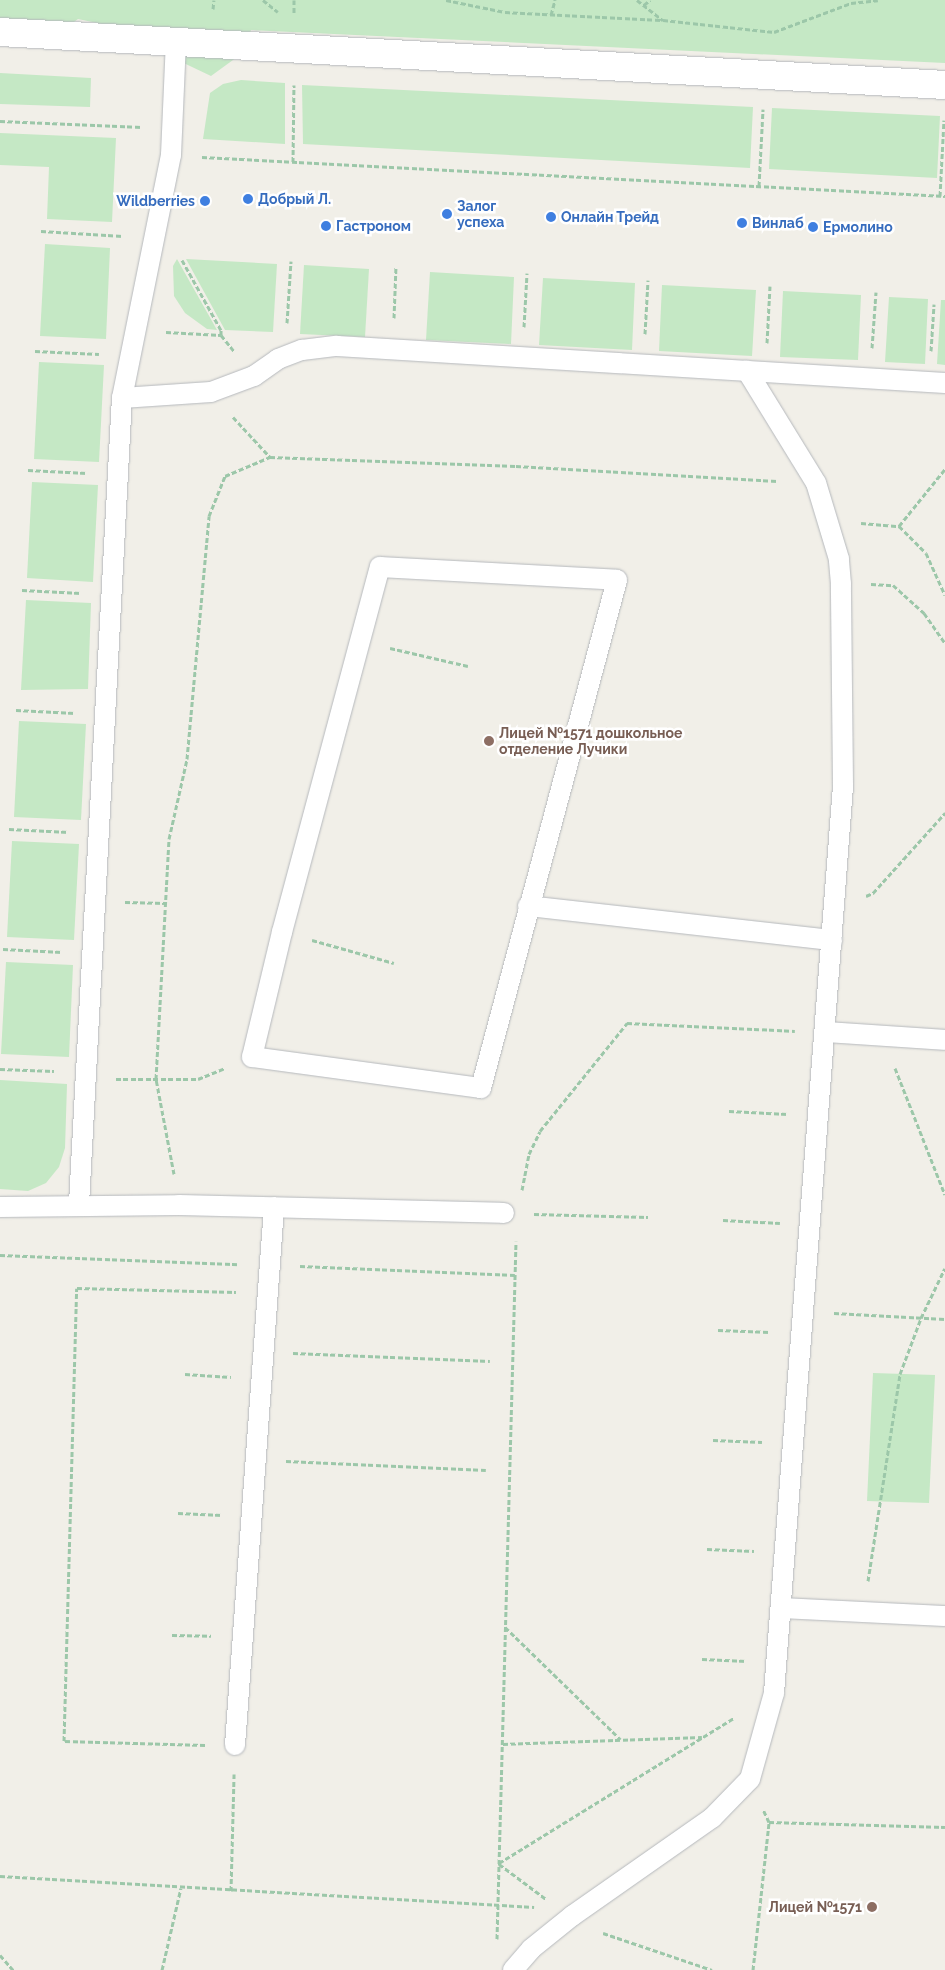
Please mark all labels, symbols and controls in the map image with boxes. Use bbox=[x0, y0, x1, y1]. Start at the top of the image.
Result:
place label: Добрый Л. bbox=[258, 191, 331, 207]
place label: Wildberries bbox=[116, 193, 195, 209]
marker: Добрый Л. bbox=[242, 193, 254, 205]
marker: Wildberries bbox=[199, 195, 211, 207]
place label: Залог успеха bbox=[457, 198, 504, 230]
marker: Залог успеха bbox=[441, 208, 453, 220]
place label: Онлайн Трейд bbox=[561, 209, 659, 225]
marker: Онлайн Трейд bbox=[545, 211, 557, 223]
place label: Винлаб bbox=[752, 215, 804, 231]
marker: Винлаб bbox=[736, 217, 748, 229]
place label: Гастроном bbox=[336, 218, 411, 234]
place label: Ермолино bbox=[823, 219, 893, 235]
marker: Гастроном bbox=[320, 220, 332, 232]
marker: Ермолино bbox=[807, 221, 819, 233]
place label: Лицей №1571 дошкольное отделение Лучики bbox=[499, 725, 682, 758]
marker: Лицей №1571 дошкольное отделение Лучики bbox=[483, 735, 495, 747]
place label: Лицей №1571 bbox=[769, 1899, 862, 1915]
marker: Лицей №1571 bbox=[866, 1901, 878, 1913]

